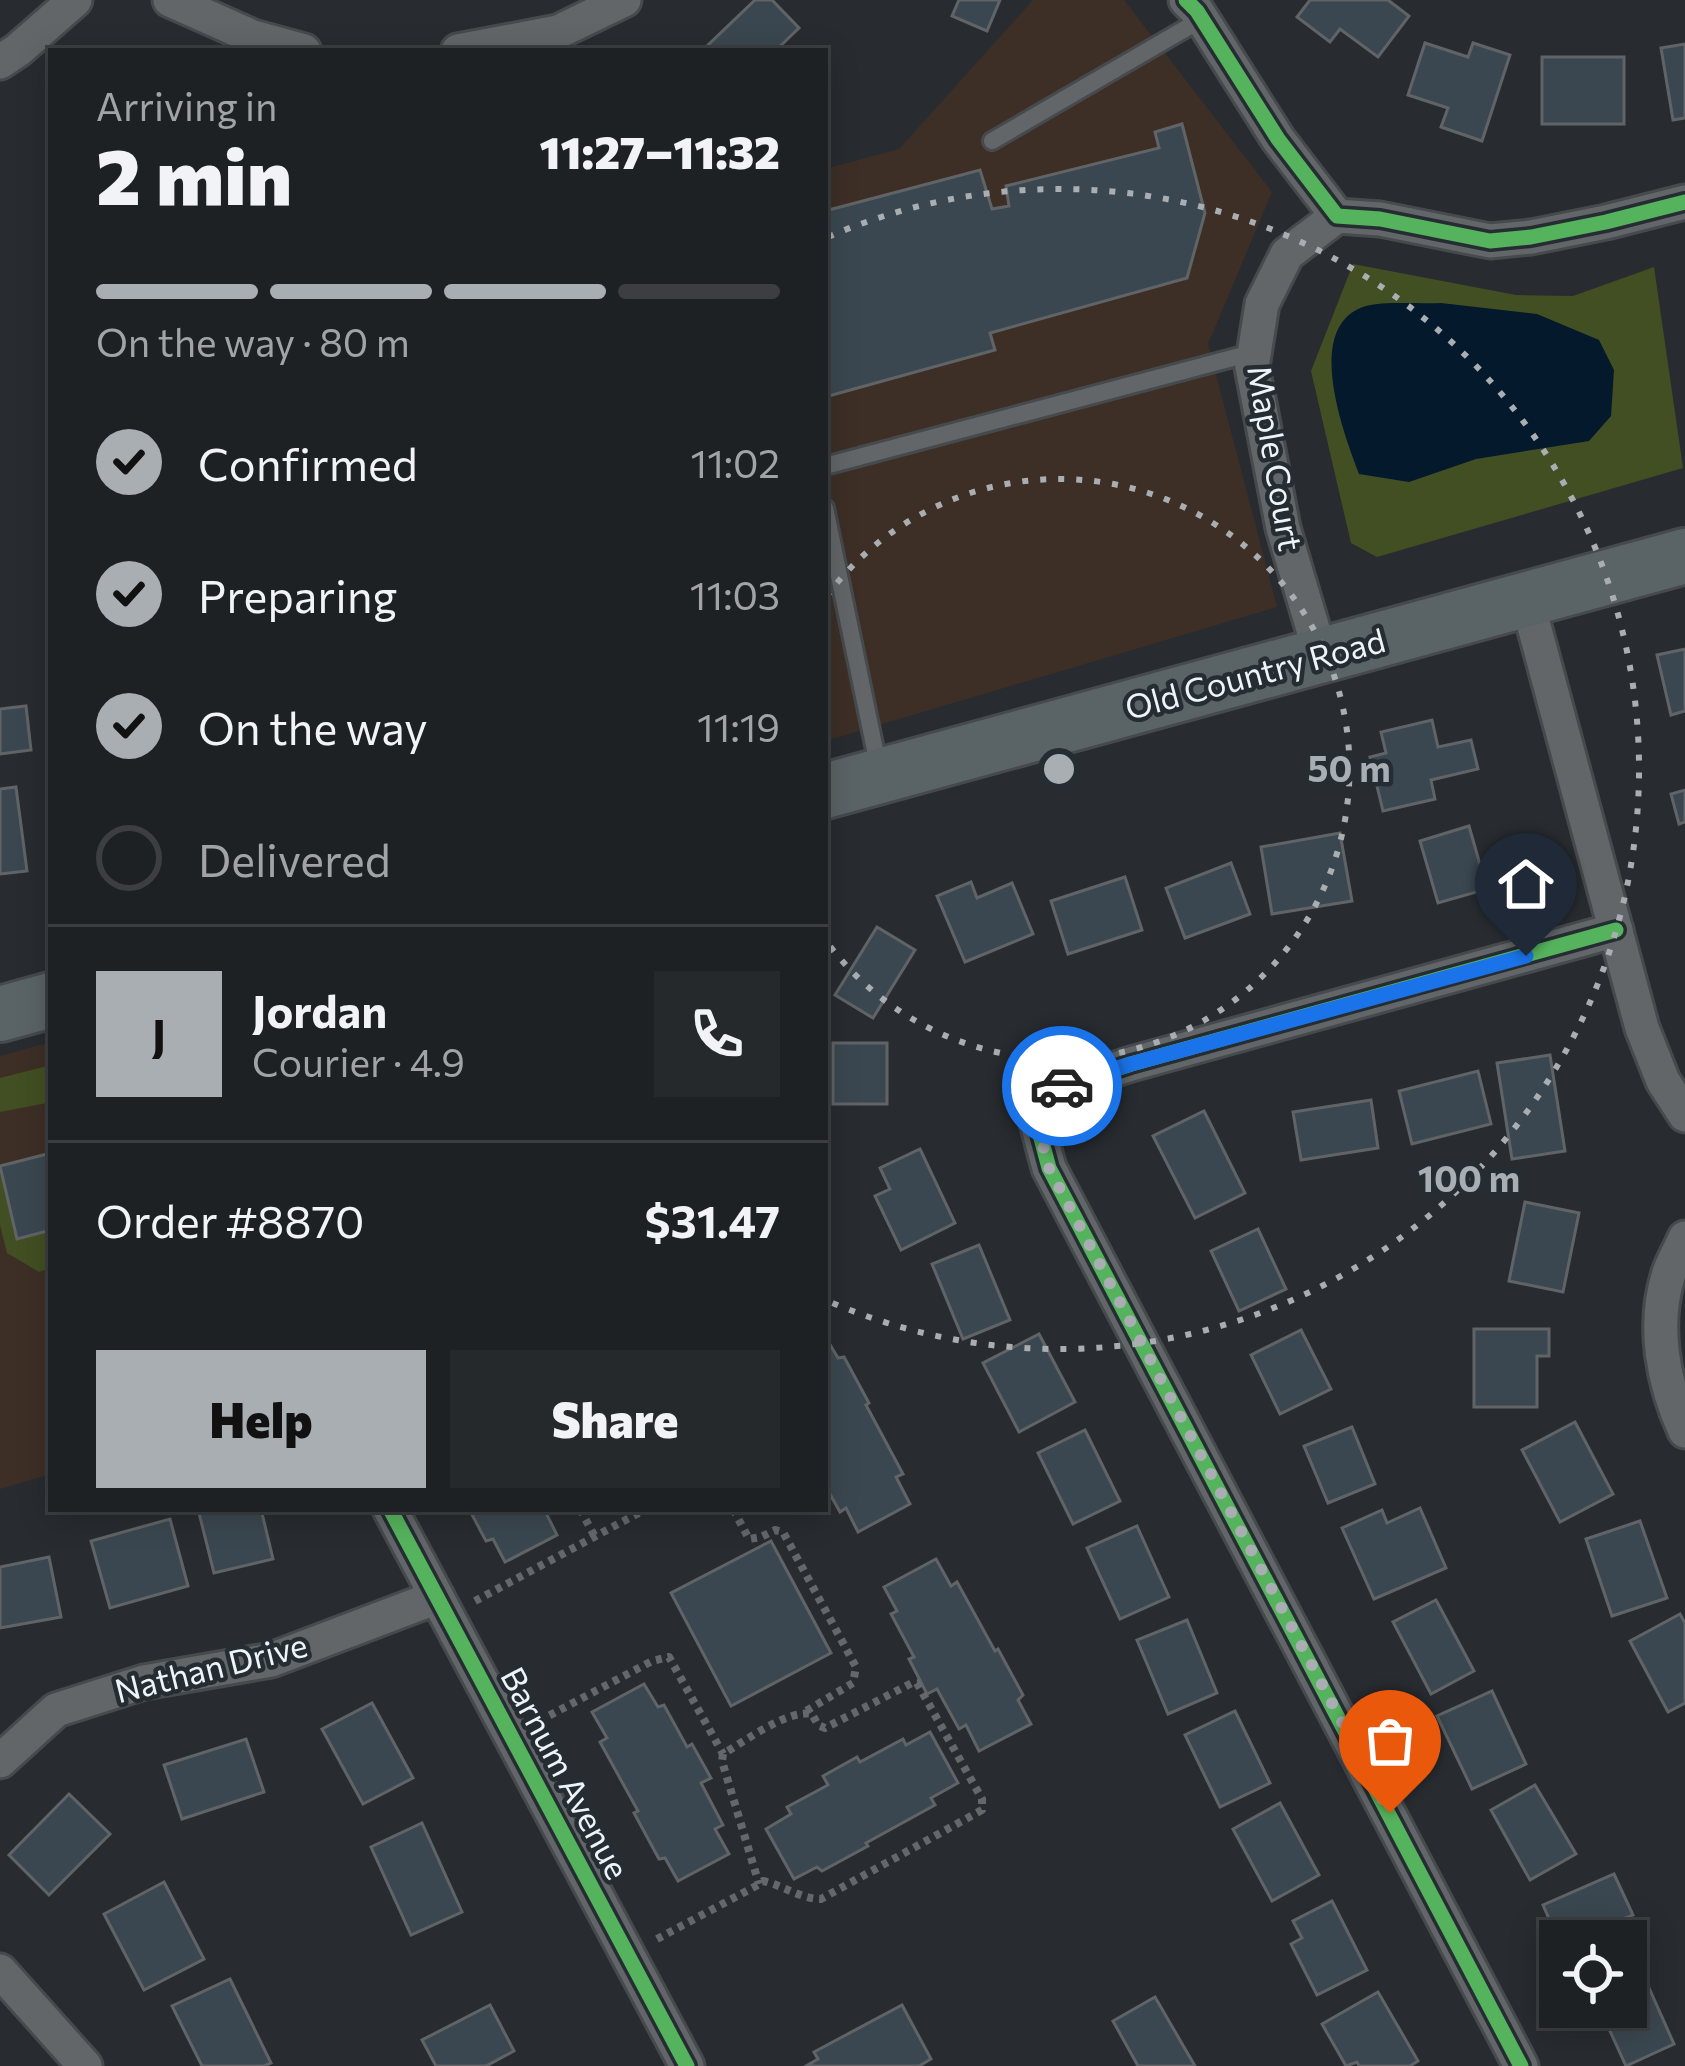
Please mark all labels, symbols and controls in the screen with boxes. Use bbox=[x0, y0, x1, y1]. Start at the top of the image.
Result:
text: Arriving in bbox=[96, 81, 277, 129]
text: 11:27–11:32 bbox=[540, 123, 780, 178]
text: 2 min bbox=[96, 126, 292, 221]
text: On the way · 80 m bbox=[96, 317, 410, 365]
street label: Maple Court bbox=[1240, 362, 1313, 554]
icon: check bbox=[96, 429, 162, 495]
text: Confirmed bbox=[198, 435, 418, 490]
text: 11:02 bbox=[690, 438, 780, 486]
icon: check bbox=[96, 561, 162, 627]
text: Preparing bbox=[198, 567, 397, 622]
text: 11:03 bbox=[690, 570, 780, 618]
street label: Old Country Road bbox=[1120, 618, 1389, 727]
icon: check bbox=[96, 693, 162, 759]
text: On the way bbox=[198, 699, 428, 754]
text: 11:19 bbox=[697, 702, 780, 750]
text: 50 m bbox=[1307, 745, 1391, 789]
centre of rings bbox=[1038, 748, 1080, 790]
text: Delivered bbox=[198, 831, 391, 886]
pin bbox=[1475, 833, 1577, 956]
icon: home bbox=[1493, 851, 1559, 917]
button: phone bbox=[654, 971, 780, 1097]
text: Jordan bbox=[252, 982, 387, 1037]
text: J bbox=[152, 1006, 166, 1061]
courier bbox=[1002, 1026, 1122, 1146]
text: Courier · 4.9 bbox=[252, 1037, 465, 1085]
icon: car bbox=[1029, 1053, 1095, 1119]
text: 100 m bbox=[1418, 1155, 1520, 1199]
text: Order #8870 bbox=[96, 1192, 364, 1247]
text: $31.47 bbox=[645, 1192, 780, 1247]
button: Help bbox=[96, 1350, 426, 1488]
button: Share bbox=[450, 1350, 780, 1488]
street label: Nathan Drive bbox=[110, 1623, 311, 1710]
street label: Barnum Avenue bbox=[493, 1659, 639, 1885]
pin bbox=[1339, 1690, 1441, 1813]
icon: bag bbox=[1357, 1708, 1423, 1774]
map controls bbox=[1539, 1920, 1647, 2028]
button: locate bbox=[1539, 1920, 1647, 2028]

